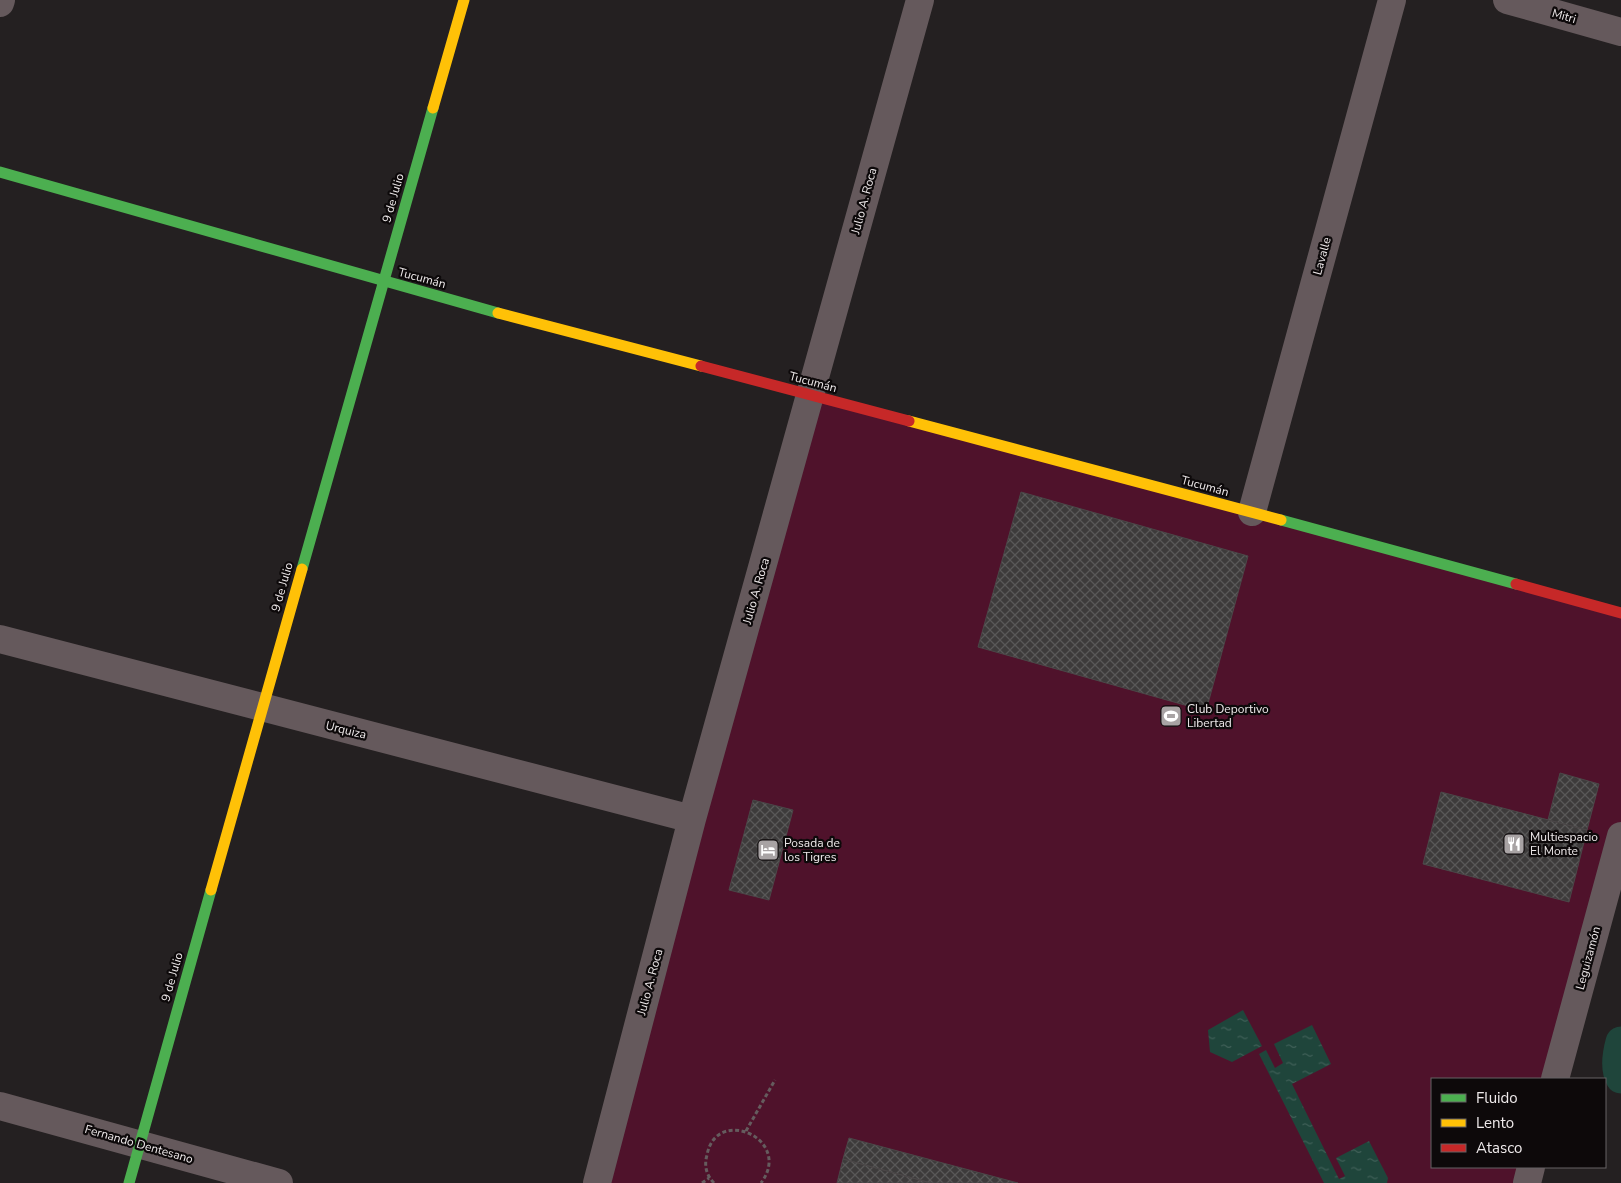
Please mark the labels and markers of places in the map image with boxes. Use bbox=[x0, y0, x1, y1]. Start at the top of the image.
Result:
place label: Club Deportivo Libertad bbox=[1187, 701, 1269, 731]
sports icon: Club Deportivo Libertad bbox=[1159, 704, 1183, 728]
place label: Multiespacio El Monte bbox=[1530, 829, 1598, 859]
restaurant icon: Multiespacio El Monte bbox=[1502, 832, 1526, 856]
place label: Posada de los Tigres bbox=[784, 835, 840, 865]
hotel icon: Posada de los Tigres bbox=[756, 838, 780, 862]

